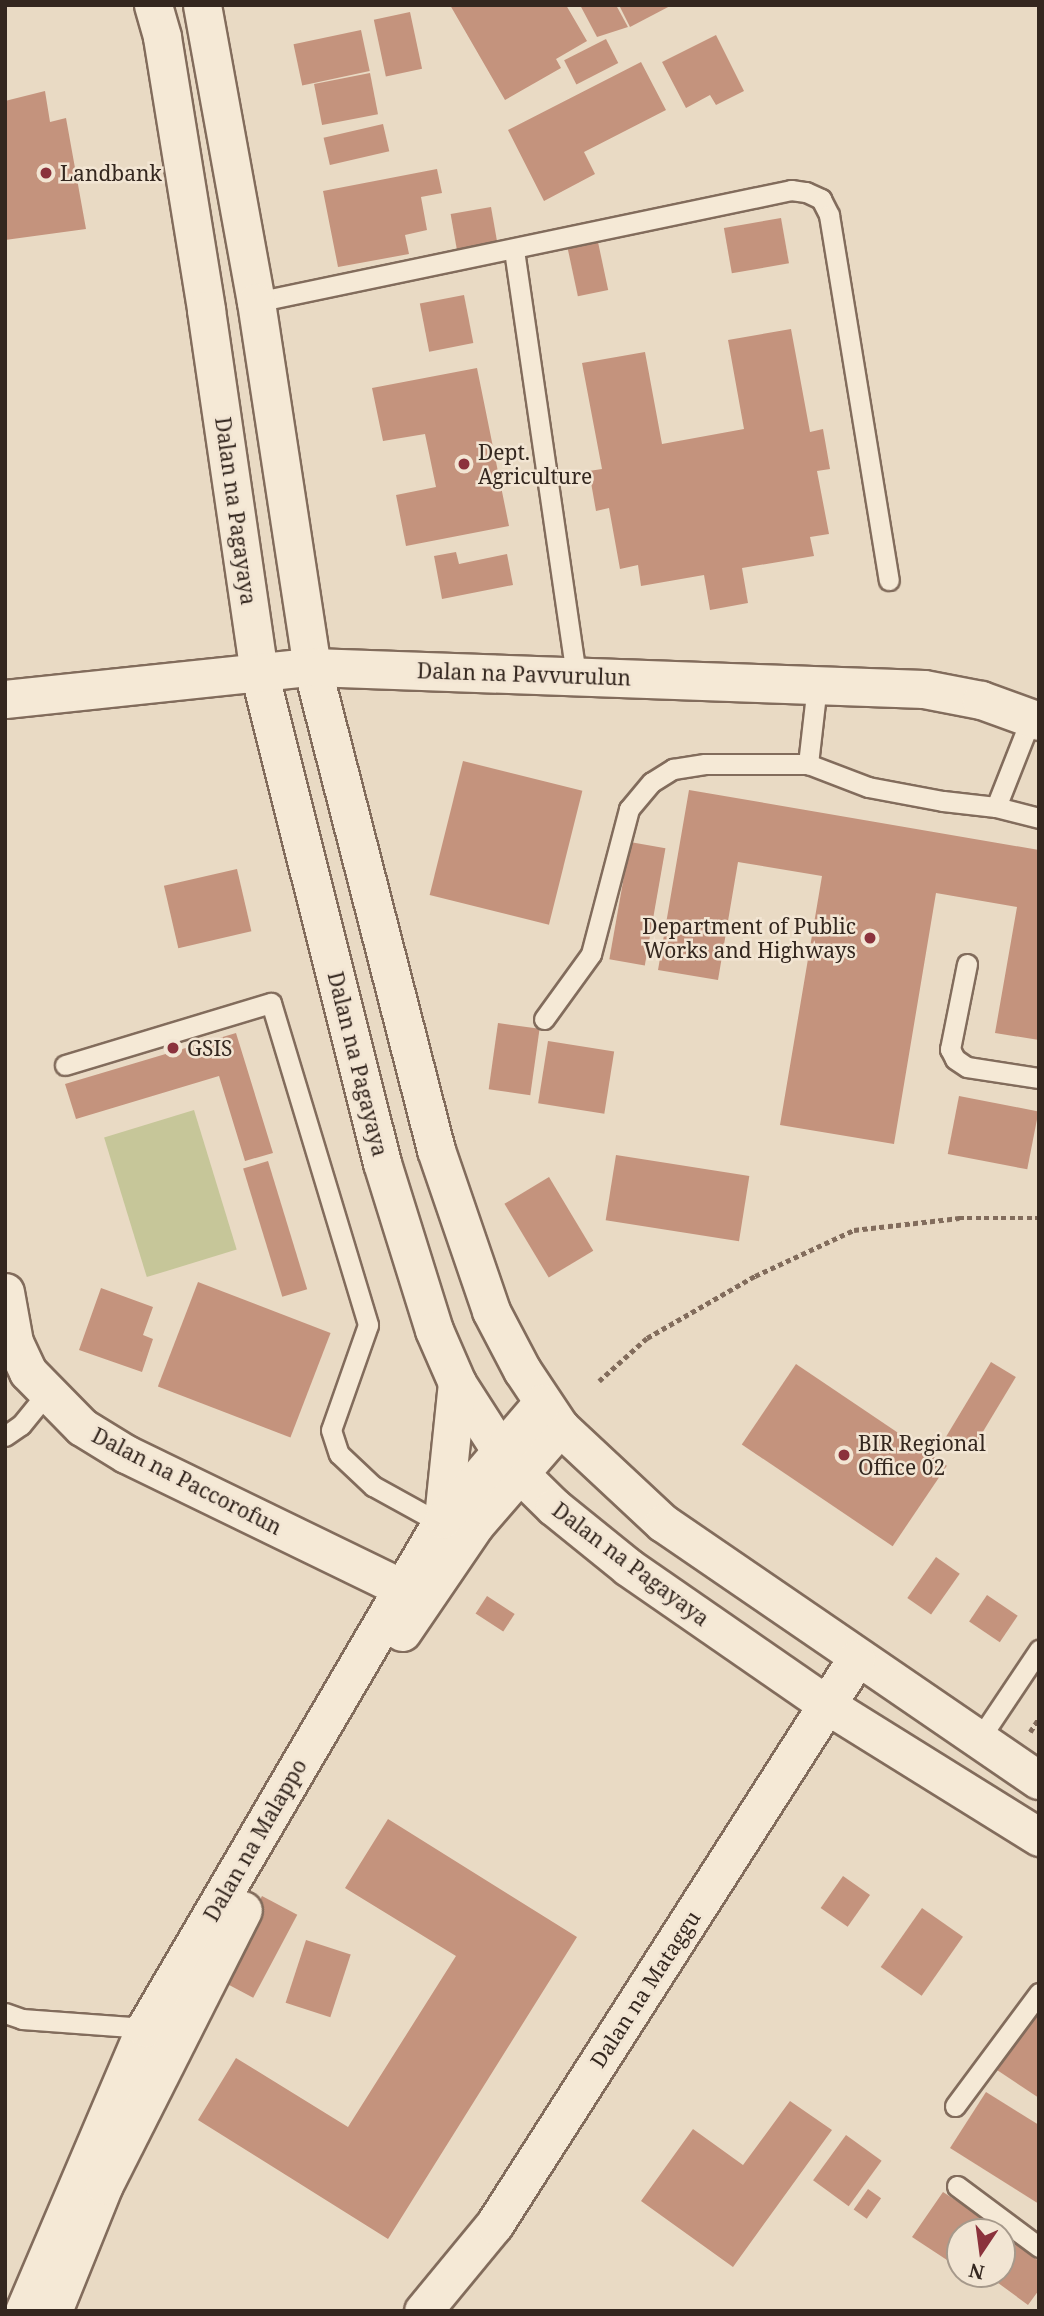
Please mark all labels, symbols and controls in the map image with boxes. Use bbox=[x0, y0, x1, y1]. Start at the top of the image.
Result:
place label: Landbank bbox=[60, 160, 162, 186]
marker: Landbank bbox=[38, 165, 54, 181]
street label: Dalan na Pagayaya bbox=[210, 415, 262, 607]
place label: Dept. Agriculture bbox=[478, 439, 592, 489]
marker: Dept. Agriculture bbox=[456, 456, 472, 472]
street label: Dalan na Pavvurulun bbox=[417, 658, 631, 690]
place label: Department of Public Works and Highways bbox=[642, 913, 856, 963]
marker: Department of Public Works and Highways bbox=[862, 930, 878, 946]
street label: Dalan na Pagayaya bbox=[323, 969, 393, 1159]
place label: GSIS bbox=[187, 1035, 233, 1061]
marker: GSIS bbox=[165, 1040, 181, 1056]
street label: Dalan na Paccorofun bbox=[88, 1422, 286, 1540]
place label: BIR Regional Office 02 bbox=[858, 1430, 986, 1480]
marker: BIR Regional Office 02 bbox=[836, 1447, 852, 1463]
street label: Dalan na Pagayaya bbox=[548, 1497, 714, 1631]
street label: Dalan na Malappo bbox=[198, 1754, 312, 1926]
street label: Dalan na Mataggu bbox=[585, 1906, 705, 2072]
north arrow bbox=[946, 2218, 1016, 2288]
text: N bbox=[967, 2257, 987, 2286]

